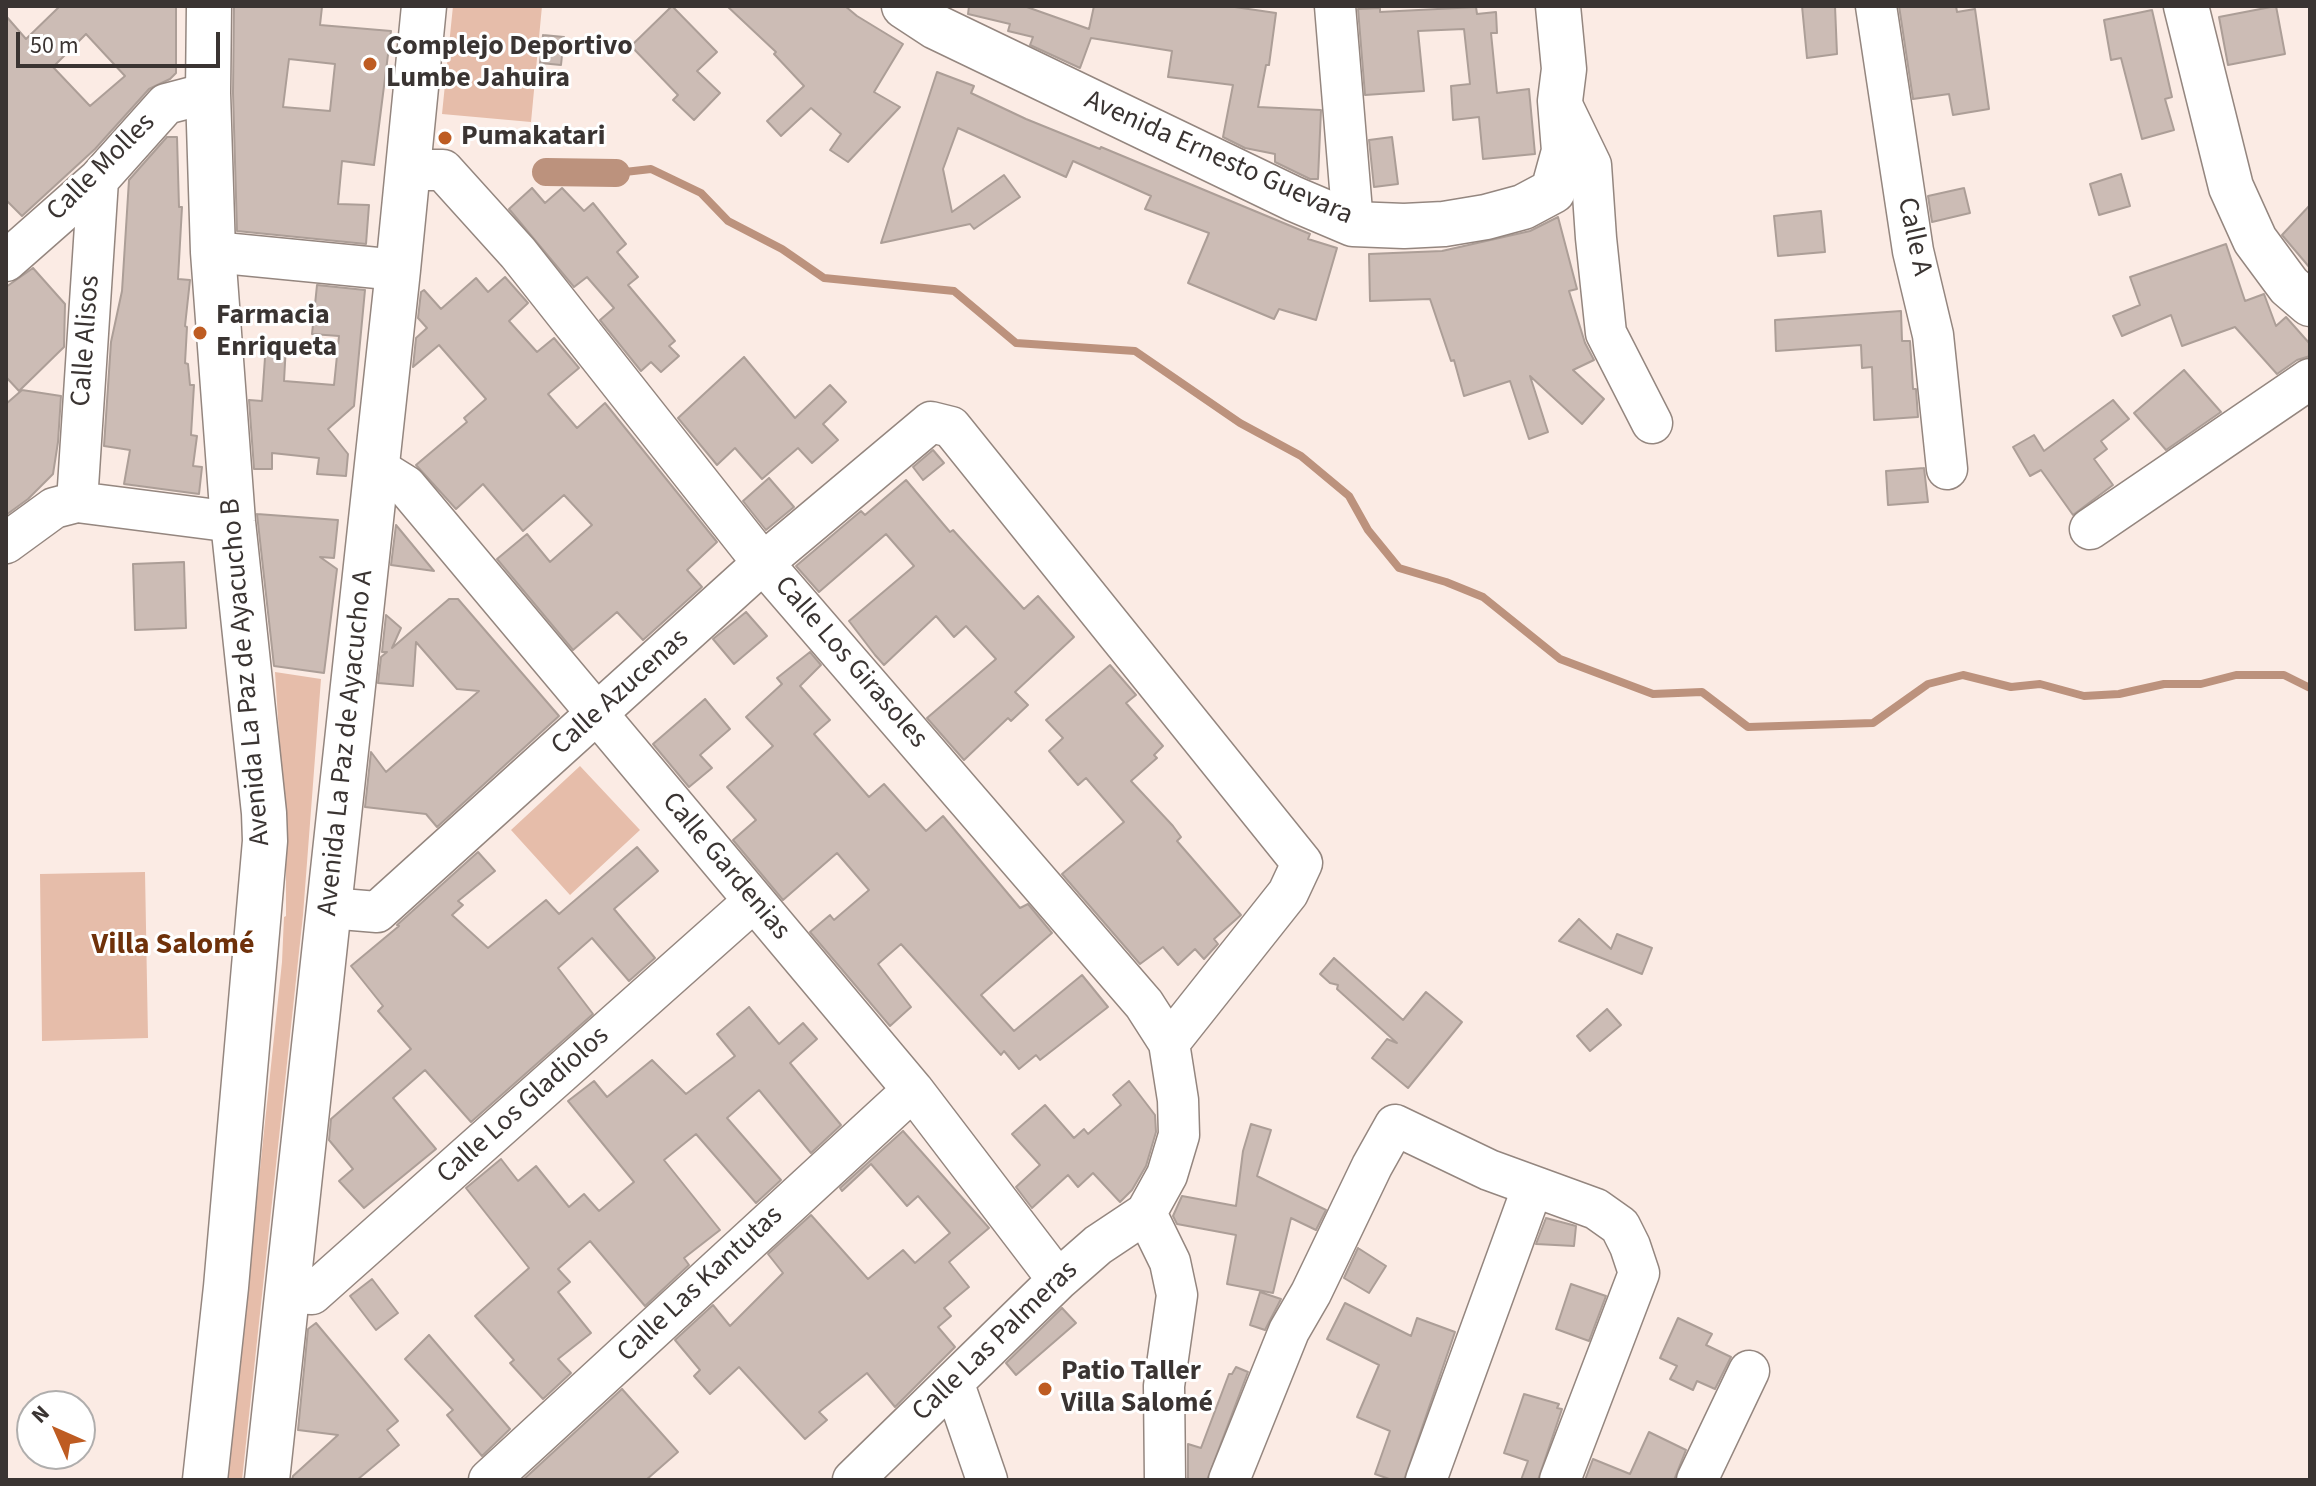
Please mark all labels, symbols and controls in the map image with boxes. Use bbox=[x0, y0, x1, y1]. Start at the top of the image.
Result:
scale bar bbox=[20, 16, 224, 66]
text: 50 m bbox=[30, 28, 79, 63]
place label: Complejo Deportivo Lumbe Jahuira bbox=[386, 31, 633, 97]
marker: Complejo Deportivo Lumbe Jahuira bbox=[361, 55, 379, 73]
street label: Avenida Ernesto Guevara bbox=[1079, 85, 1357, 233]
street label: Calle Molles bbox=[41, 107, 163, 229]
place label: Pumakatari bbox=[461, 121, 605, 155]
marker: Pumakatari bbox=[436, 129, 454, 147]
street label: Calle A bbox=[1888, 195, 1938, 279]
street label: Calle Alisos bbox=[66, 274, 108, 408]
place label: Farmacia Enriqueta bbox=[216, 300, 337, 366]
marker: Farmacia Enriqueta bbox=[191, 324, 209, 342]
street label: Avenida La Paz de Ayacucho B bbox=[215, 497, 279, 847]
street label: Avenida La Paz de Ayacucho A bbox=[312, 568, 382, 918]
street label: Calle Los Girasoles bbox=[766, 570, 934, 756]
street label: Calle Azucenas bbox=[545, 623, 697, 763]
street label: Calle Gardenias bbox=[654, 786, 796, 948]
district label: Villa Salomé bbox=[92, 928, 254, 964]
street label: Calle Los Gladiolos bbox=[431, 1020, 617, 1192]
street label: Calle Las Kantutas bbox=[611, 1200, 791, 1370]
street label: Calle Las Palmeras bbox=[906, 1255, 1086, 1429]
place label: Patio Taller Villa Salomé bbox=[1061, 1356, 1213, 1422]
marker: Patio Taller Villa Salomé bbox=[1036, 1380, 1054, 1398]
north arrow bbox=[16, 1390, 96, 1470]
text: N bbox=[24, 1398, 57, 1431]

